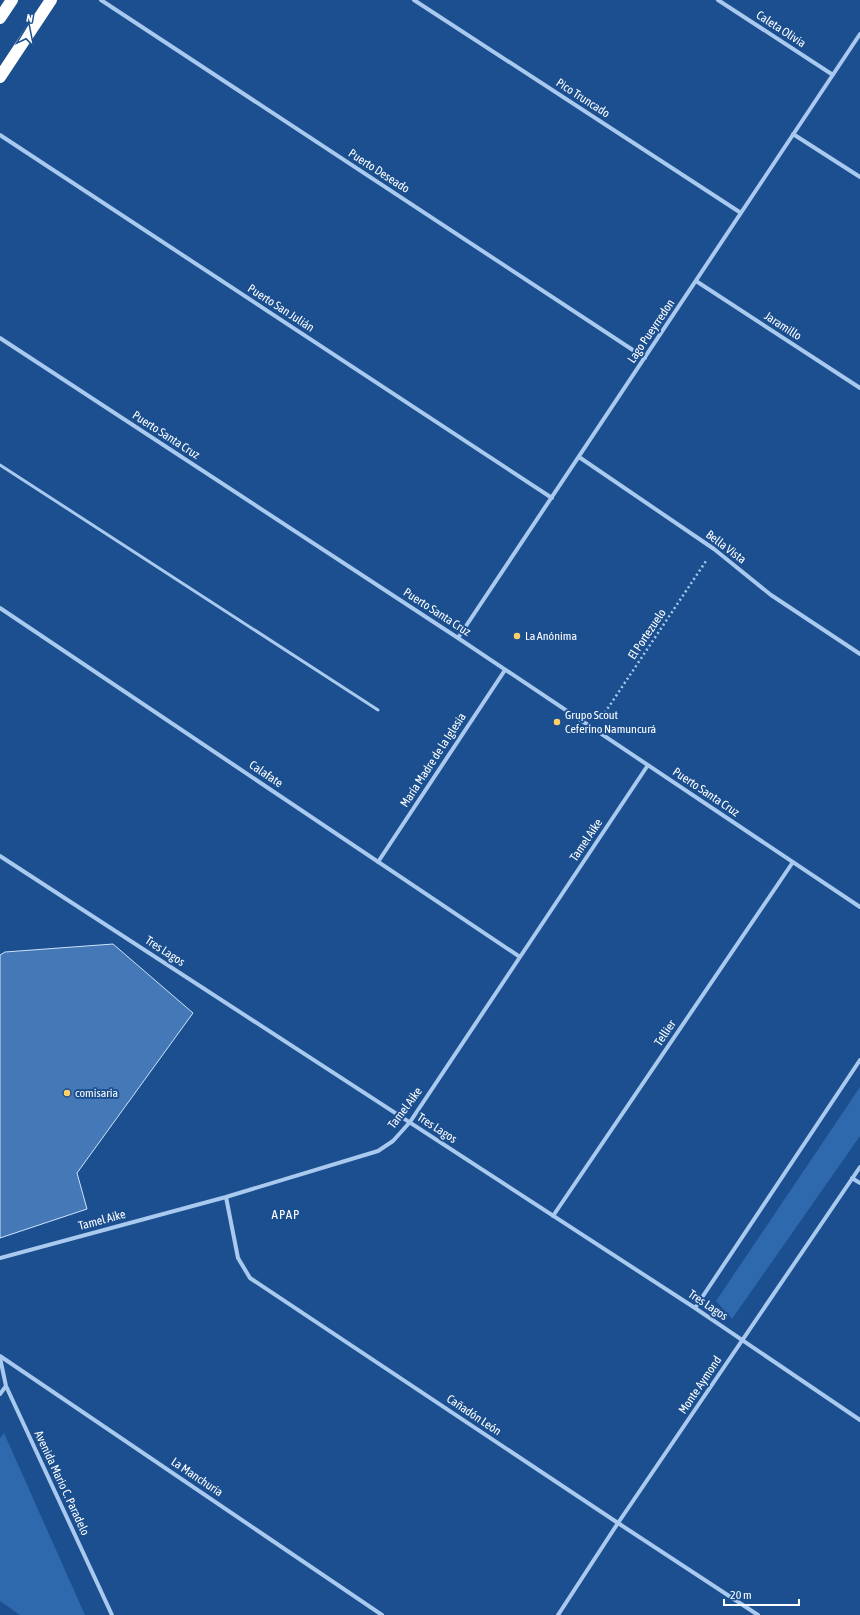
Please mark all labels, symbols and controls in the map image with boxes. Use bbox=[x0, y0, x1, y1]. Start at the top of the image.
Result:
north arrow bbox=[8, 8, 48, 48]
street label: Caleta Olivia bbox=[754, 8, 808, 50]
text: N bbox=[25, 12, 34, 25]
street label: Pico Truncado bbox=[554, 75, 613, 121]
street label: Puerto Deseado bbox=[346, 146, 412, 196]
street label: Puerto San Julián bbox=[245, 281, 317, 335]
street label: Lago Pueyrredon bbox=[625, 296, 677, 366]
street label: Jaramillo bbox=[762, 309, 805, 343]
street label: Puerto Santa Cruz bbox=[130, 408, 203, 462]
street label: Bella Vista bbox=[703, 527, 749, 567]
street label: Puerto Santa Cruz bbox=[401, 585, 474, 639]
street label: El Portezuelo bbox=[625, 606, 669, 662]
place label: La Anónima bbox=[525, 629, 577, 643]
marker: La Anónima bbox=[512, 631, 522, 641]
place label: Grupo Scout Ceferino Namuncurá bbox=[565, 708, 656, 736]
street label: María Madre de la Iglesia bbox=[397, 710, 469, 810]
marker: Grupo Scout Ceferino Namuncurá bbox=[552, 717, 562, 727]
street label: Calafate bbox=[247, 758, 285, 790]
street label: Puerto Santa Cruz bbox=[670, 765, 743, 820]
street label: Tamel Aike bbox=[567, 816, 605, 864]
street label: Tres Lagos bbox=[143, 933, 187, 969]
street label: Tellier bbox=[651, 1017, 679, 1049]
street label: Tamel Aike bbox=[385, 1085, 425, 1131]
place label: comisaria bbox=[75, 1086, 118, 1100]
marker: comisaria bbox=[62, 1088, 72, 1098]
street label: Tres Lagos bbox=[415, 1110, 459, 1146]
street label: Tamel Aike bbox=[77, 1207, 127, 1233]
district label: APAP bbox=[272, 1207, 300, 1222]
street label: Tres Lagos bbox=[686, 1287, 730, 1323]
street label: Monte Aymond bbox=[676, 1354, 724, 1416]
street label: Cañadón León bbox=[444, 1392, 504, 1438]
street label: Avenida Mario C. Paradelo bbox=[32, 1428, 93, 1538]
street label: La Manchuria bbox=[169, 1455, 225, 1499]
scale bar bbox=[724, 1581, 799, 1607]
text: 20 m bbox=[730, 1588, 752, 1602]

